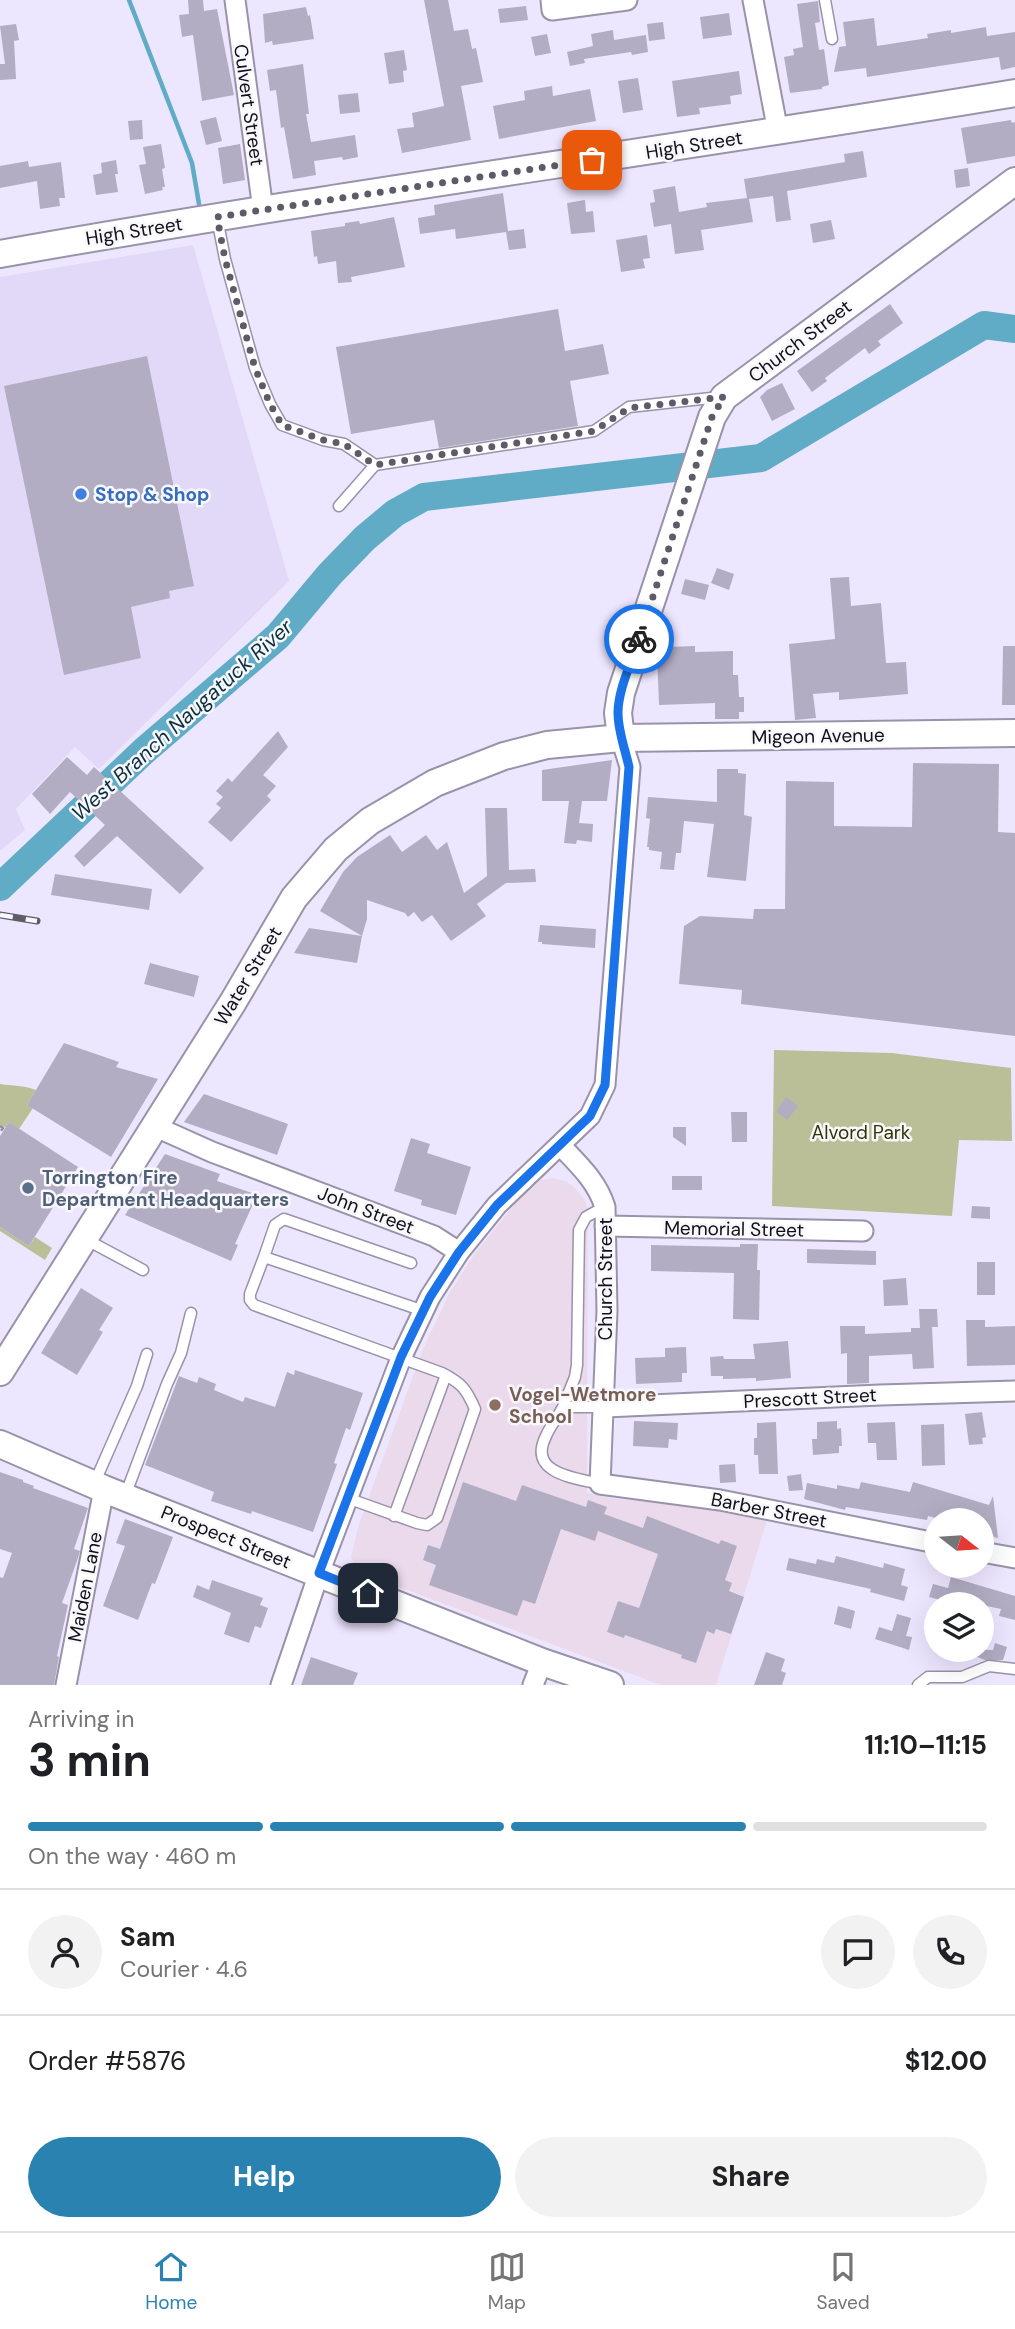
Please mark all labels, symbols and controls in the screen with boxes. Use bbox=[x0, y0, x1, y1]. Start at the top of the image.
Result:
street label: Culvert Street bbox=[228, 43, 270, 167]
street label: High Street bbox=[644, 125, 744, 165]
pin bbox=[562, 130, 622, 190]
icon: bag bbox=[573, 141, 611, 179]
street label: High Street bbox=[84, 211, 184, 251]
street label: Church Street bbox=[743, 294, 857, 388]
place label: Stop & Shop bbox=[95, 482, 210, 507]
marker: Stop & Shop bbox=[73, 486, 89, 502]
courier bbox=[604, 604, 674, 674]
water label: West Branch Naugatuck River bbox=[65, 612, 299, 827]
icon: bike bbox=[620, 620, 658, 658]
street label: Migeon Avenue bbox=[751, 722, 885, 750]
street label: Water Street bbox=[209, 922, 287, 1030]
park label: Alvord Park bbox=[812, 1120, 911, 1145]
place label: Torrington Fire Department Headquarters bbox=[42, 1165, 289, 1212]
marker: Torrington Fire Department Headquarters bbox=[20, 1180, 36, 1196]
street label: John Street bbox=[314, 1180, 418, 1240]
street label: Memorial Street bbox=[664, 1215, 804, 1243]
street label: Church Street bbox=[593, 1218, 618, 1340]
place label: Vogel-Wetmore School bbox=[509, 1382, 656, 1429]
street label: Prescott Street bbox=[743, 1382, 877, 1414]
marker: Vogel-Wetmore School bbox=[487, 1397, 503, 1413]
street label: Barber Street bbox=[709, 1487, 829, 1533]
street label: Prospect Street bbox=[157, 1500, 295, 1574]
north arrow bbox=[924, 1508, 994, 1578]
map controls bbox=[924, 1508, 994, 1662]
street label: Maiden Lane bbox=[62, 1530, 108, 1644]
pin bbox=[338, 1563, 398, 1623]
icon: home bbox=[349, 1574, 387, 1612]
button: layers bbox=[924, 1592, 994, 1662]
text: Arriving in bbox=[28, 1704, 134, 1734]
text: 11:10–11:15 bbox=[864, 1728, 987, 1762]
text: 3 min bbox=[28, 1730, 151, 1790]
text: On the way · 460 m bbox=[28, 1841, 236, 1871]
button: person bbox=[28, 1915, 102, 1989]
button: chat bbox=[821, 1915, 895, 1989]
button: phone bbox=[913, 1915, 987, 1989]
text: Sam bbox=[120, 1920, 175, 1954]
text: Courier · 4.6 bbox=[120, 1954, 248, 1984]
text: Order #5876 bbox=[28, 2044, 186, 2078]
text: $12.00 bbox=[905, 2044, 987, 2078]
button: Help bbox=[28, 2137, 501, 2217]
button: Share bbox=[515, 2137, 987, 2217]
tab: Home bbox=[145, 2248, 197, 2315]
tab: Map bbox=[488, 2248, 526, 2315]
tab: Saved bbox=[816, 2248, 870, 2315]

